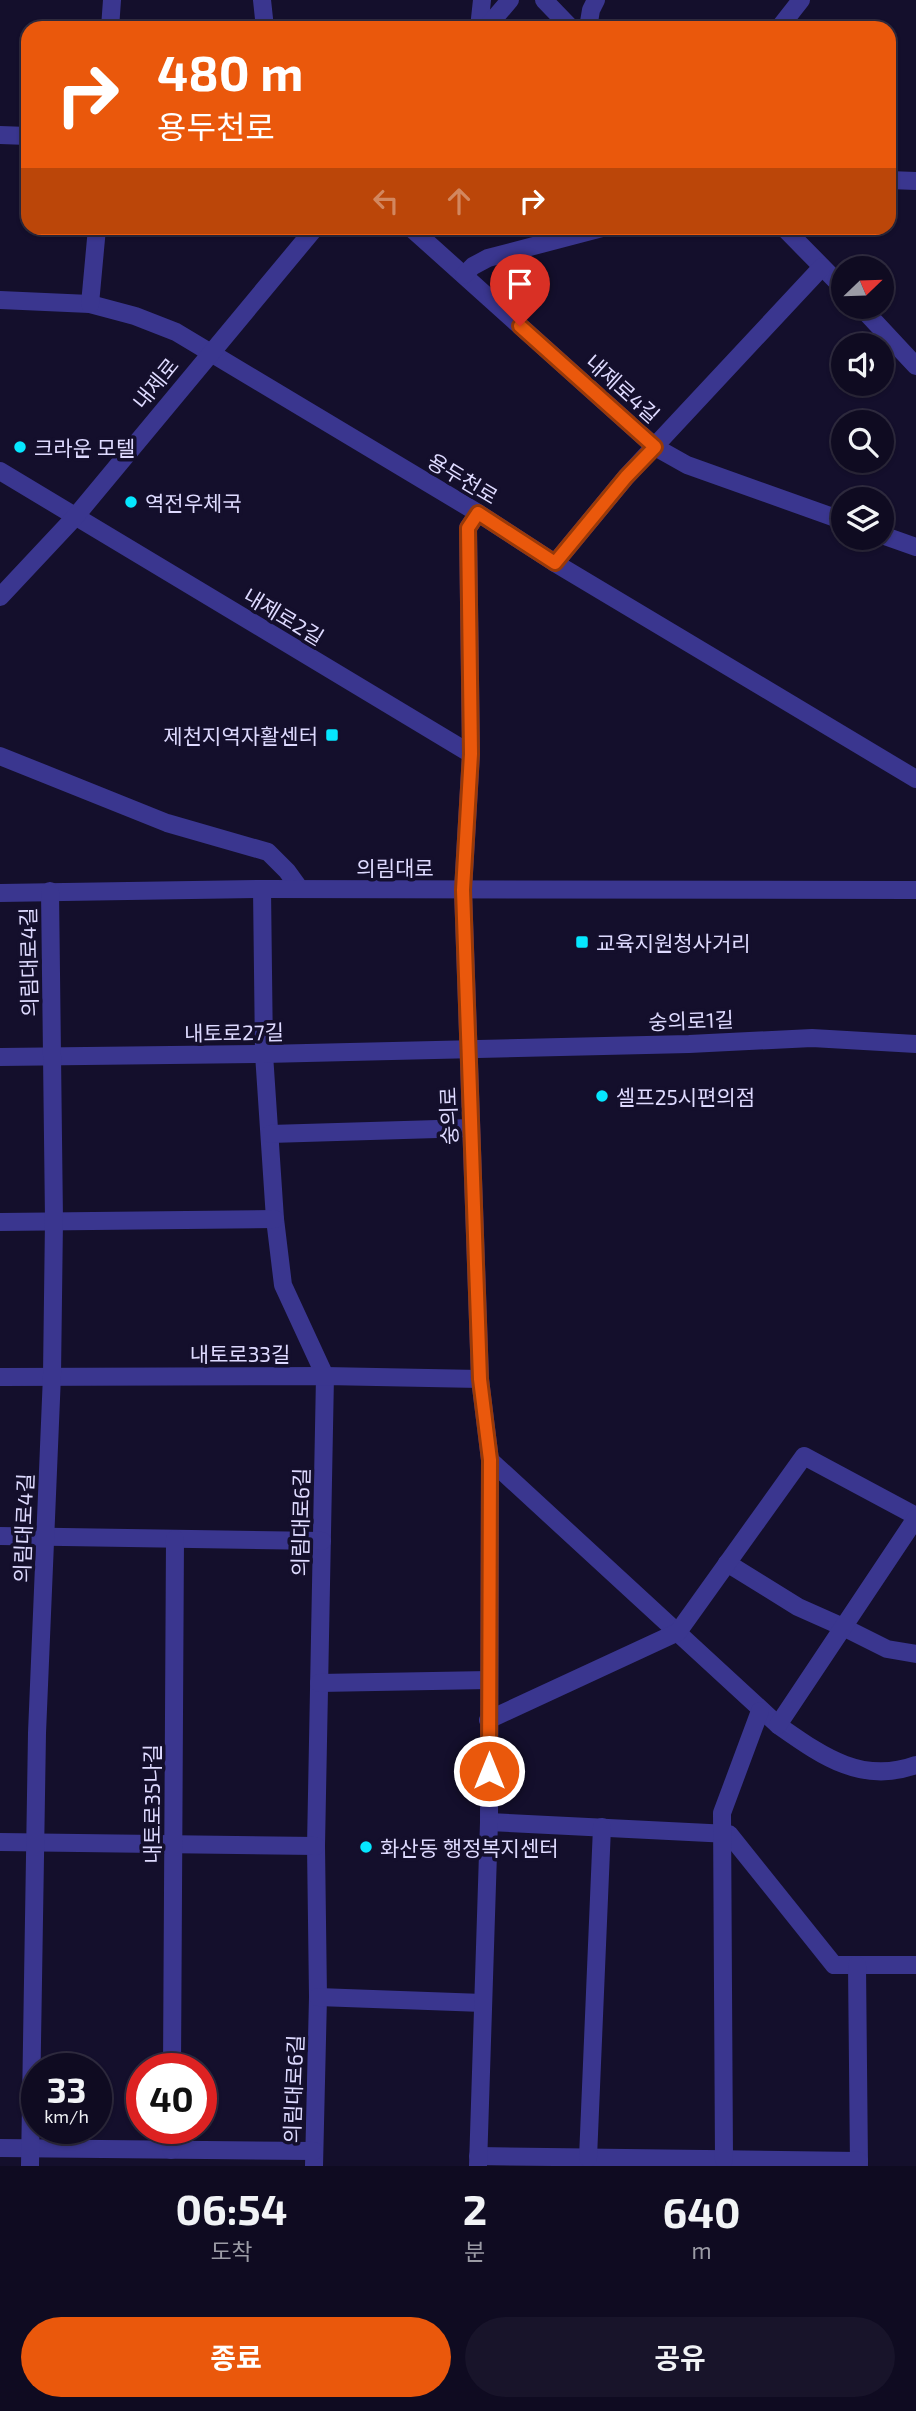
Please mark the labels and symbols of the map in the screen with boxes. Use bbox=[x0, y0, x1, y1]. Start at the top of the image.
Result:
pin bbox=[490, 254, 550, 326]
north arrow bbox=[831, 256, 894, 318]
street label: 내제로4길 bbox=[581, 349, 665, 427]
street label: 내제로 bbox=[127, 353, 183, 413]
place label: 크라운 모텔 bbox=[34, 435, 135, 460]
marker: 크라운 모텔 bbox=[12, 439, 28, 455]
street label: 용두천로 bbox=[423, 447, 503, 509]
place label: 역전우체국 bbox=[145, 490, 242, 515]
marker: 역전우체국 bbox=[123, 494, 139, 510]
street label: 내제로2길 bbox=[239, 582, 329, 650]
place label: 제천지역자활센터 bbox=[163, 723, 318, 748]
marker: 제천지역자활센터 bbox=[324, 727, 340, 743]
street label: 의림대로 bbox=[356, 855, 434, 880]
street label: 의림대로4길 bbox=[15, 907, 41, 1017]
place label: 교육지원청사거리 bbox=[596, 930, 751, 955]
marker: 교육지원청사거리 bbox=[574, 934, 590, 950]
street label: 숭의로1길 bbox=[648, 1006, 734, 1034]
street label: 내토로27길 bbox=[184, 1019, 284, 1045]
place label: 셀프25시편의점 bbox=[616, 1084, 755, 1109]
street label: 숭의로 bbox=[434, 1087, 462, 1145]
marker: 셀프25시편의점 bbox=[594, 1088, 610, 1104]
street label: 내토로33길 bbox=[190, 1341, 290, 1366]
street label: 의림대로6길 bbox=[287, 1467, 313, 1577]
street label: 의림대로4길 bbox=[9, 1473, 37, 1583]
position arrow bbox=[452, 1734, 526, 1808]
street label: 내토로35나길 bbox=[139, 1744, 164, 1864]
place label: 화산동 행정복지센터 bbox=[380, 1835, 559, 1860]
marker: 화산동 행정복지센터 bbox=[358, 1839, 374, 1855]
street label: 의림대로6길 bbox=[279, 2034, 307, 2144]
speed limit sign: 40 bbox=[126, 2053, 217, 2144]

